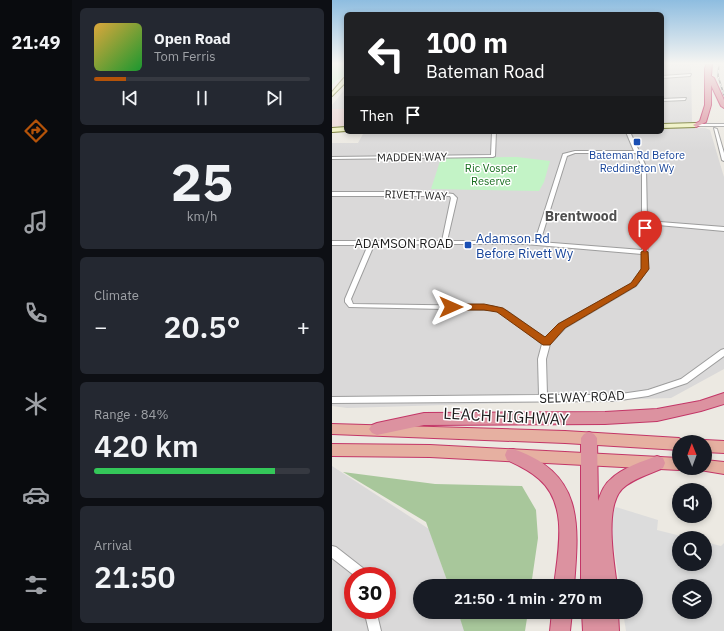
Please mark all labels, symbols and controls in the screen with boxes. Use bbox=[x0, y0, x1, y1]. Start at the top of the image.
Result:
text: 100 m bbox=[426, 24, 508, 61]
icon: left bbox=[360, 28, 412, 80]
text: Open Road bbox=[154, 29, 231, 48]
text: 21:49 bbox=[11, 31, 61, 54]
text: Tom Ferris bbox=[154, 48, 216, 65]
text: Bateman Road bbox=[426, 60, 545, 83]
icon: previous bbox=[119, 87, 141, 109]
icon: pause bbox=[191, 87, 213, 109]
icon: next bbox=[263, 87, 285, 109]
icon: arrive bbox=[402, 104, 424, 126]
text: Then bbox=[360, 106, 394, 125]
icon: directions bbox=[22, 117, 50, 145]
marker: Bateman Rd Before Reddington Wy bbox=[632, 137, 642, 147]
text: 25 bbox=[171, 148, 233, 215]
place label: Bateman Rd Before Reddington Wy bbox=[589, 148, 685, 175]
street label: MADDEN WAY bbox=[377, 149, 448, 165]
park label: Ric Vosper Reserve bbox=[465, 161, 517, 188]
street label: RIVETT WAY bbox=[384, 187, 448, 203]
district label: Brentwood bbox=[545, 207, 617, 225]
icon: music bbox=[22, 208, 50, 236]
text: km/h bbox=[187, 208, 217, 225]
pin bbox=[628, 211, 662, 252]
icon: arrive bbox=[634, 217, 656, 239]
place label: Adamson Rd Before Rivett Wy bbox=[476, 230, 574, 262]
street label: ADAMSON ROAD bbox=[354, 235, 454, 252]
marker: Adamson Rd Before Rivett Wy bbox=[463, 240, 473, 250]
position arrow bbox=[430, 286, 472, 328]
text: Climate bbox=[94, 287, 139, 304]
icon: phone bbox=[22, 299, 50, 327]
text: 20.5° bbox=[163, 307, 241, 346]
text: − bbox=[94, 312, 107, 341]
text: + bbox=[297, 312, 310, 341]
street label: SELWAY ROAD bbox=[539, 387, 625, 407]
icon: climate bbox=[22, 390, 50, 418]
street label: LEACH HIGHWAY bbox=[443, 403, 570, 429]
text: Range · 84% bbox=[94, 406, 168, 423]
text: 420 km bbox=[94, 426, 199, 465]
north arrow bbox=[672, 435, 712, 475]
map controls bbox=[672, 435, 712, 619]
icon: car bbox=[22, 481, 50, 509]
button: sound bbox=[672, 483, 712, 523]
button: search bbox=[672, 531, 712, 571]
text: Arrival bbox=[94, 537, 132, 554]
text: 21:50 bbox=[94, 557, 176, 596]
speed limit sign: 30 bbox=[344, 567, 396, 619]
icon: filters bbox=[22, 571, 50, 599]
button: layers bbox=[672, 579, 712, 619]
text: 21:50 · 1 min · 270 m bbox=[454, 589, 602, 608]

